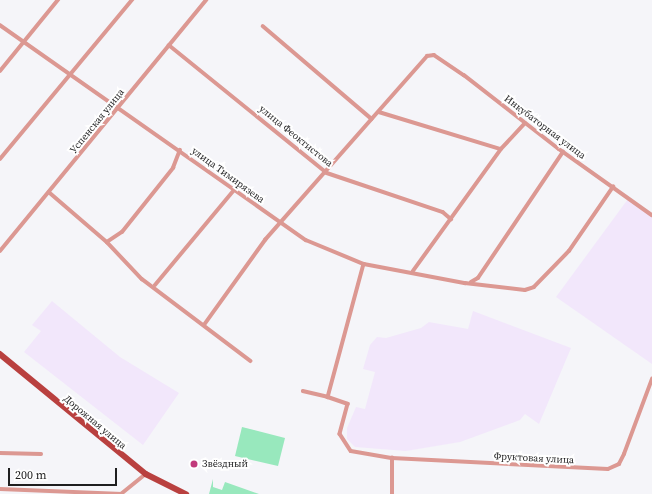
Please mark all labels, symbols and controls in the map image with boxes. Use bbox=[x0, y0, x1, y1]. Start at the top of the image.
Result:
street label: Успенская улица bbox=[67, 86, 127, 156]
street label: Инкубаторная улица bbox=[502, 92, 588, 162]
street label: улица Феоктистова bbox=[257, 103, 335, 169]
street label: улица Тимирязева bbox=[189, 145, 267, 205]
street label: Дорожная улица bbox=[61, 392, 129, 452]
street label: Фруктовая улица bbox=[494, 450, 574, 466]
place label: Звёздный bbox=[202, 458, 248, 470]
marker: Звёздный bbox=[189, 459, 199, 469]
scale bar bbox=[10, 460, 119, 486]
text: 200 m bbox=[15, 467, 47, 483]

